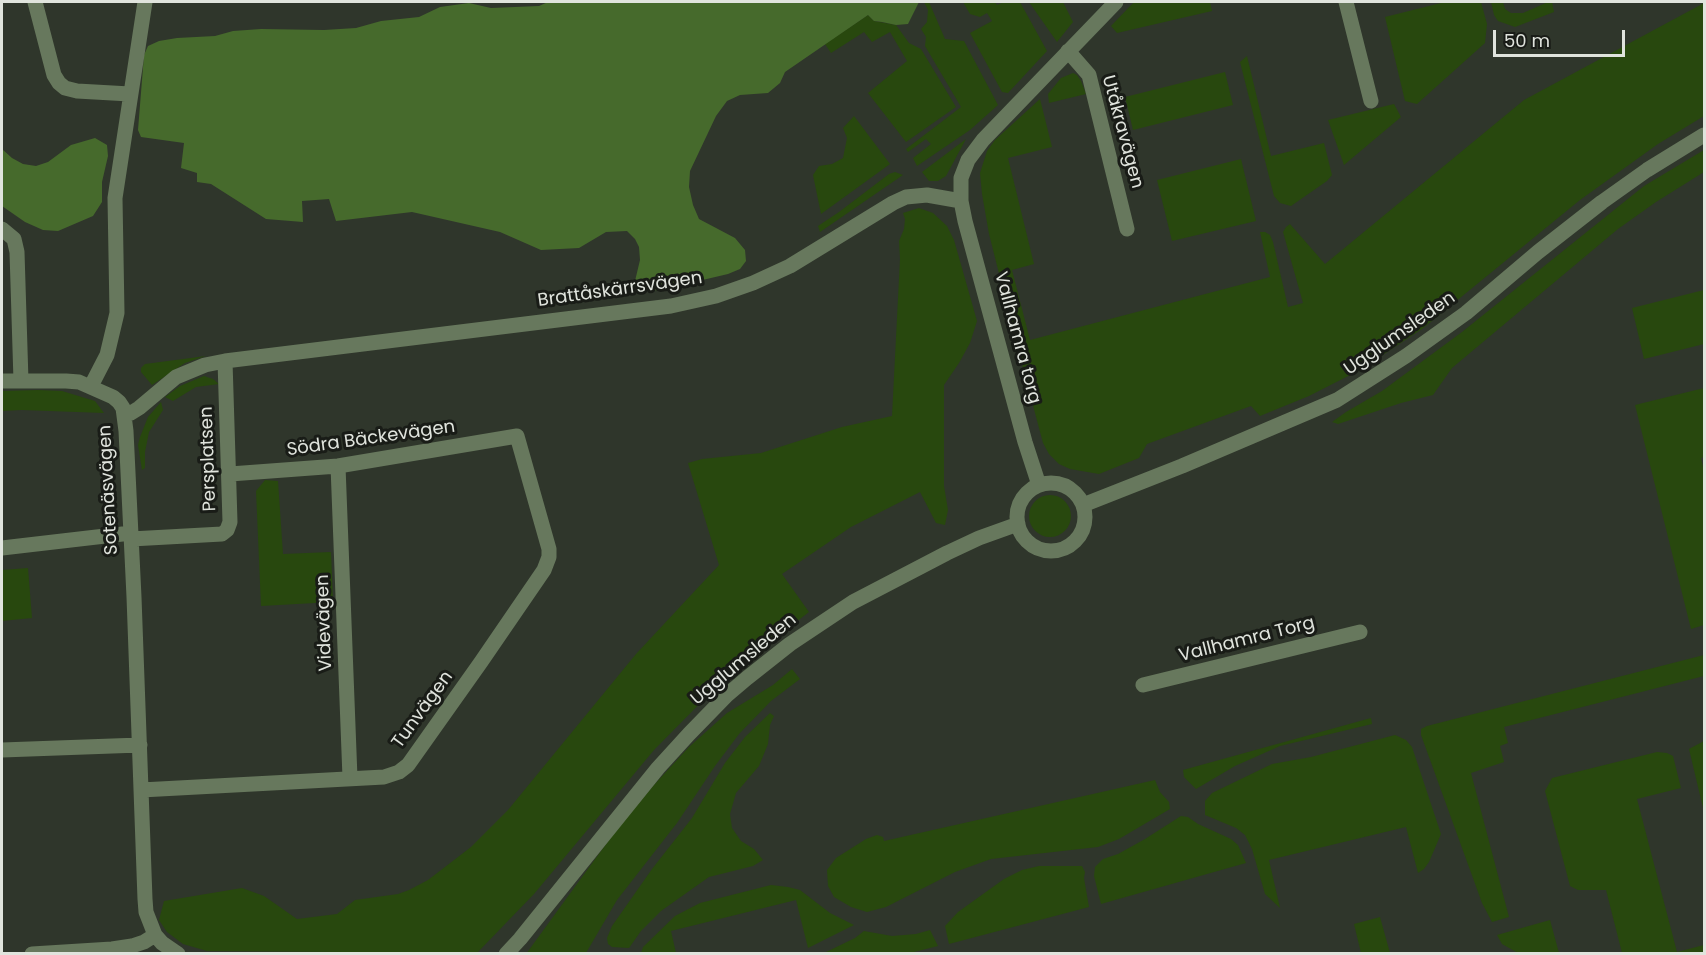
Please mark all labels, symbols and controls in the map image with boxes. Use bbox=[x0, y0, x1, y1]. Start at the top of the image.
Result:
scale bar bbox=[1496, 18, 1628, 56]
text: 50 m bbox=[1504, 28, 1550, 53]
street label: Utåkravägen bbox=[1097, 73, 1147, 191]
street label: Brattåskärrsvägen bbox=[536, 268, 704, 312]
street label: Vallhamra torg bbox=[989, 269, 1045, 407]
street label: Ugglumsleden bbox=[1340, 288, 1460, 380]
street label: Persplatsen bbox=[196, 406, 222, 512]
street label: Södra Bäckevägen bbox=[286, 417, 456, 461]
street label: Sotenäsvägen bbox=[95, 425, 123, 555]
street label: Videvägen bbox=[313, 574, 337, 672]
street label: Ugglumsleden bbox=[687, 610, 801, 710]
street label: Vallhamra Torg bbox=[1177, 613, 1317, 667]
street label: Tunvägen bbox=[388, 667, 458, 753]

